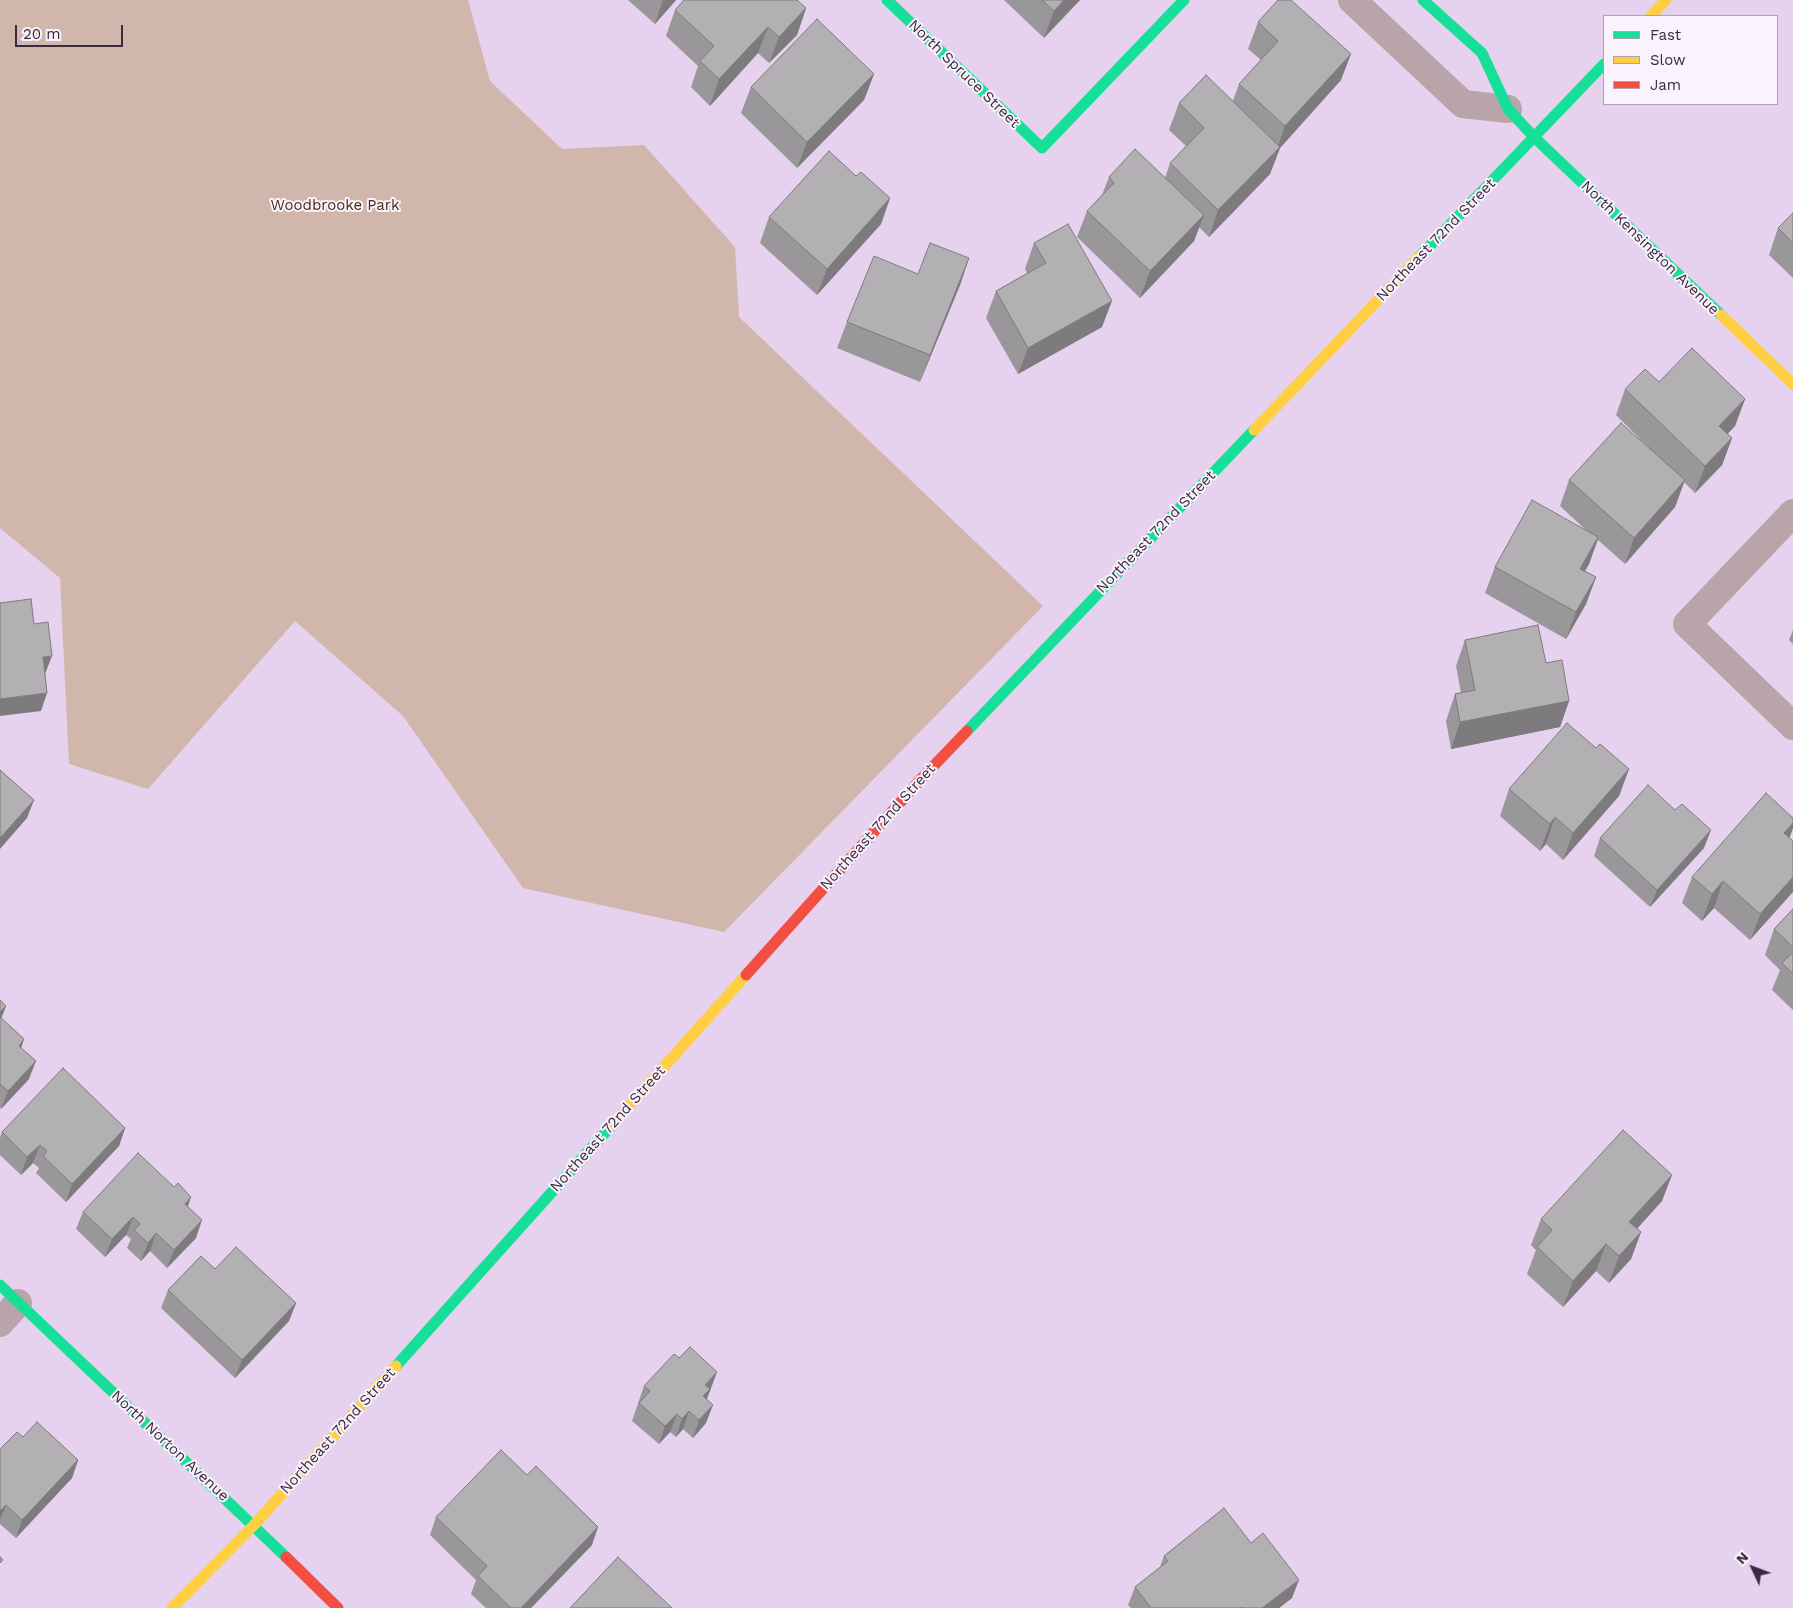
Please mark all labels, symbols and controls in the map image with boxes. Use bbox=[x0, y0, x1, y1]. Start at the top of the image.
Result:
scale bar bbox=[18, 15, 125, 47]
legend bbox=[1603, 15, 1778, 105]
street label: North Spruce Street bbox=[905, 16, 1023, 132]
text: 20 m bbox=[23, 25, 61, 43]
text: Fast bbox=[1650, 26, 1681, 44]
text: Slow bbox=[1650, 51, 1686, 69]
text: Jam bbox=[1650, 76, 1681, 94]
street label: Northeast 72nd Street bbox=[1373, 175, 1499, 305]
street label: North Kensington Avenue bbox=[1577, 177, 1723, 319]
park label: Woodbrooke Park bbox=[271, 197, 399, 215]
street label: Northeast 72nd Street bbox=[1093, 467, 1219, 597]
street label: Northeast 72nd Street bbox=[817, 760, 939, 894]
street label: Northeast 72nd Street bbox=[547, 1062, 669, 1196]
street label: Northeast 72nd Street bbox=[277, 1364, 399, 1498]
street label: North Norton Avenue bbox=[107, 1387, 233, 1505]
north arrow bbox=[1728, 1543, 1778, 1593]
text: N bbox=[1733, 1549, 1751, 1567]

